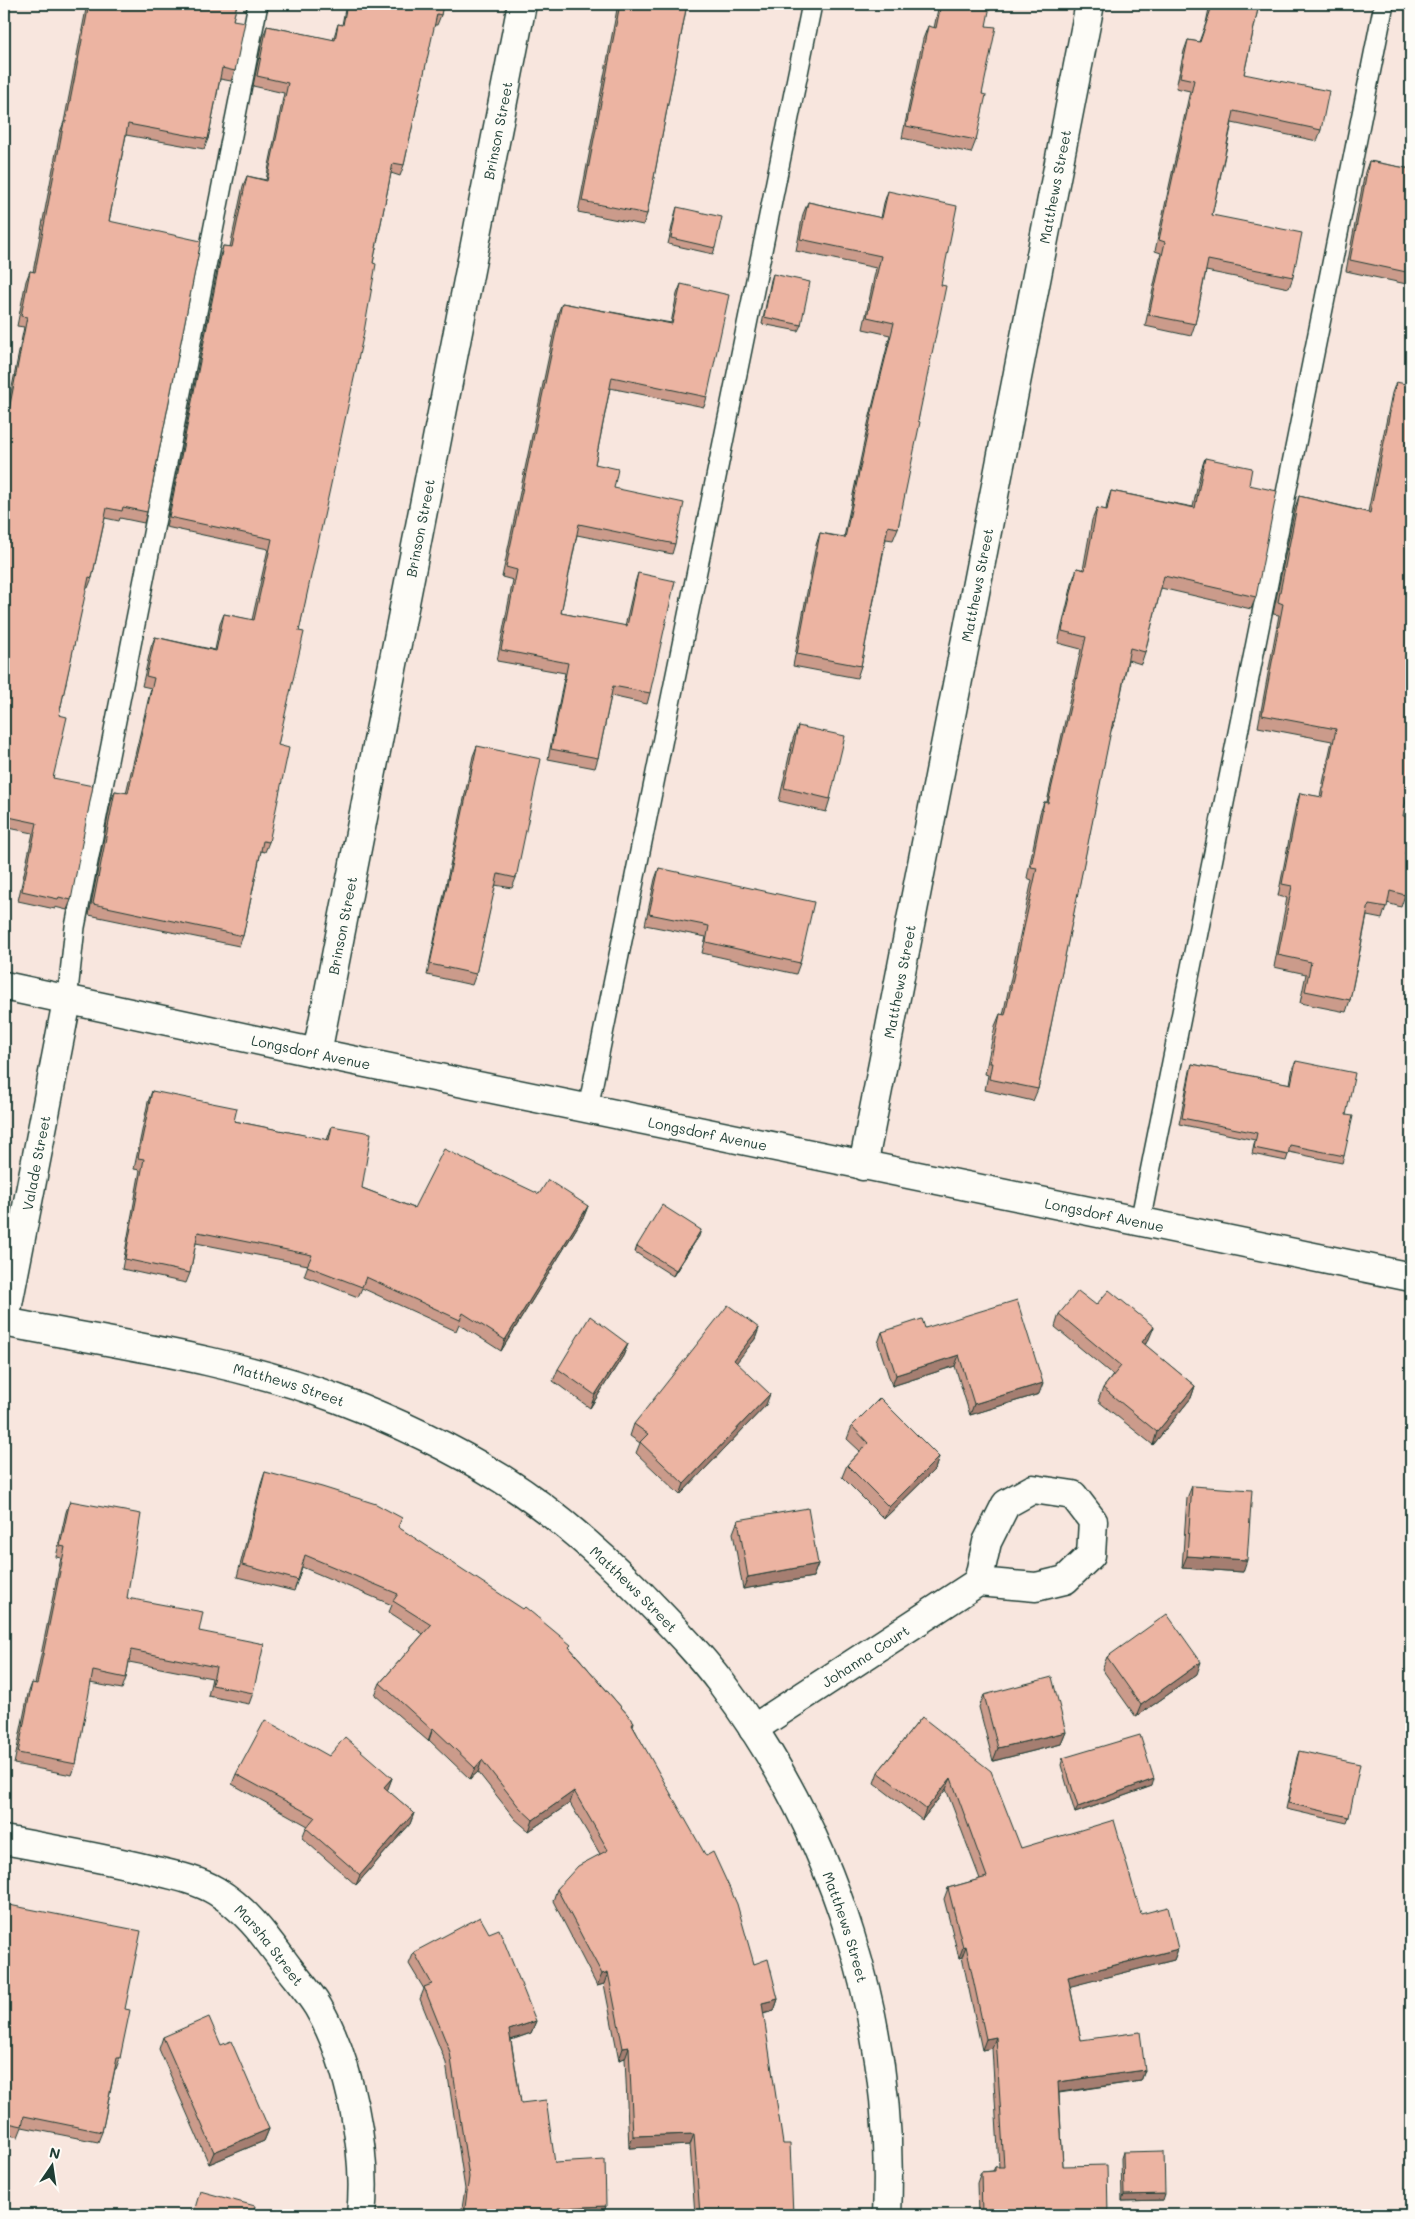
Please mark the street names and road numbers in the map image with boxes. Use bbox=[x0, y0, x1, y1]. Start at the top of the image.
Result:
street label: Brinson Street bbox=[478, 80, 516, 181]
street label: Matthews Street bbox=[1034, 128, 1075, 245]
street label: Brinson Street bbox=[401, 477, 439, 579]
street label: Matthews Street bbox=[956, 526, 997, 644]
street label: Brinson Street bbox=[323, 875, 361, 976]
street label: Matthews Street bbox=[879, 923, 919, 1040]
street label: Longsdorf Avenue bbox=[250, 1030, 372, 1073]
street label: Longsdorf Avenue bbox=[647, 1112, 769, 1154]
street label: Valade Street bbox=[17, 1114, 54, 1212]
street label: Longsdorf Avenue bbox=[1043, 1193, 1166, 1236]
street label: Matthews Street bbox=[231, 1358, 348, 1410]
street label: Matthews Street bbox=[586, 1541, 682, 1636]
street label: Johanna Court bbox=[818, 1620, 912, 1691]
street label: Matthews Street bbox=[819, 1869, 873, 1984]
street label: Marsha Street bbox=[231, 1900, 308, 1989]

